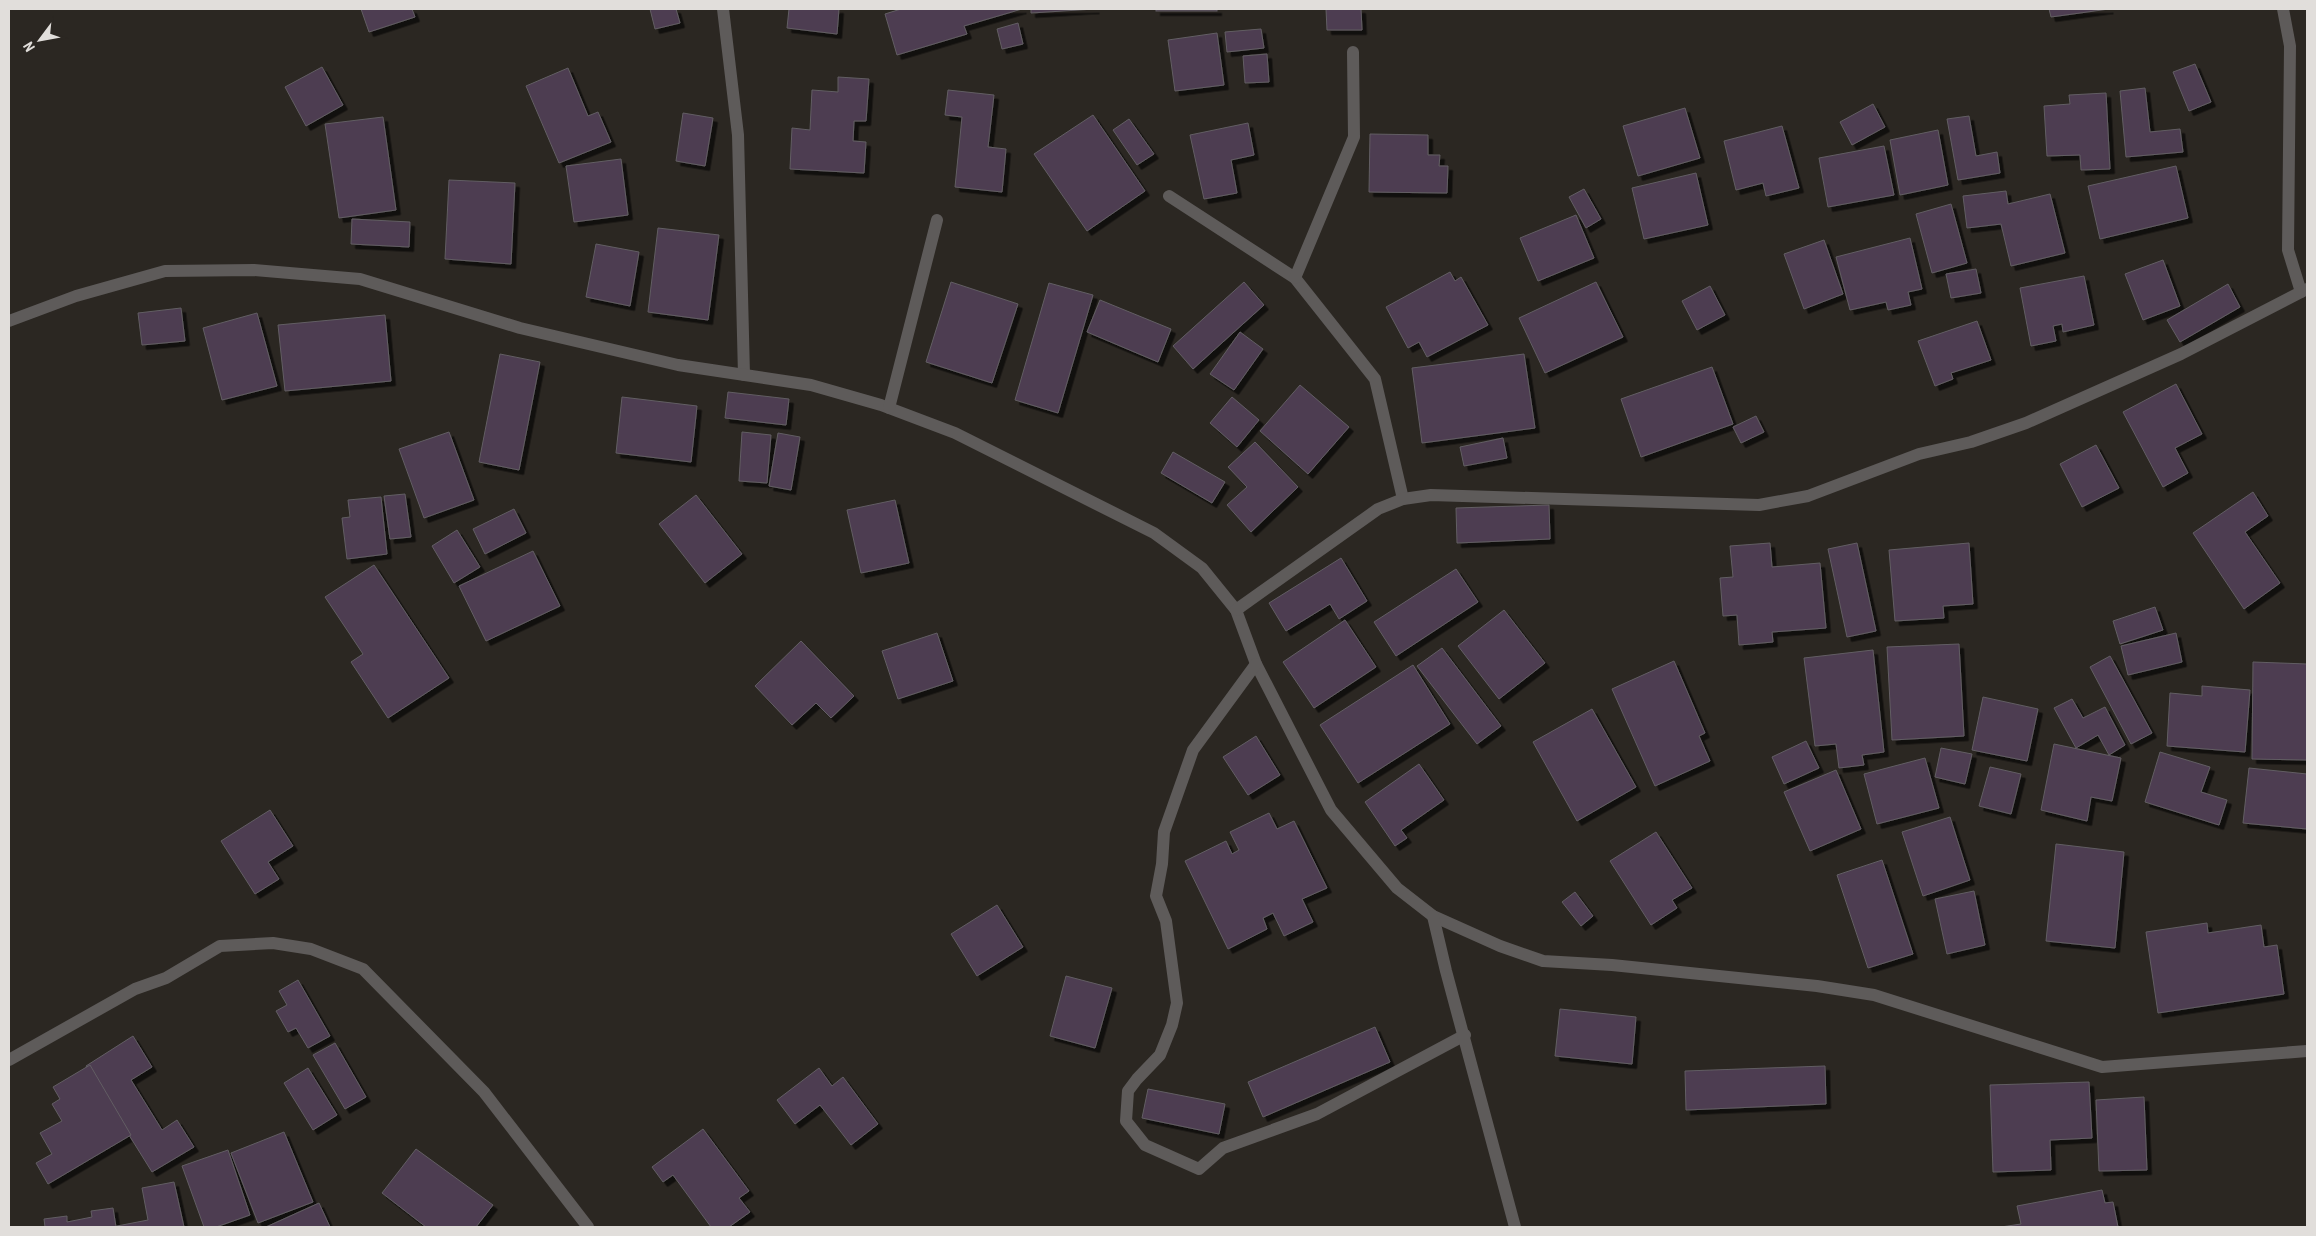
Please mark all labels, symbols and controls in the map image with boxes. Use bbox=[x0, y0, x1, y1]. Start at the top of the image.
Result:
north arrow bbox=[15, 15, 65, 65]
text: N bbox=[20, 39, 38, 55]

